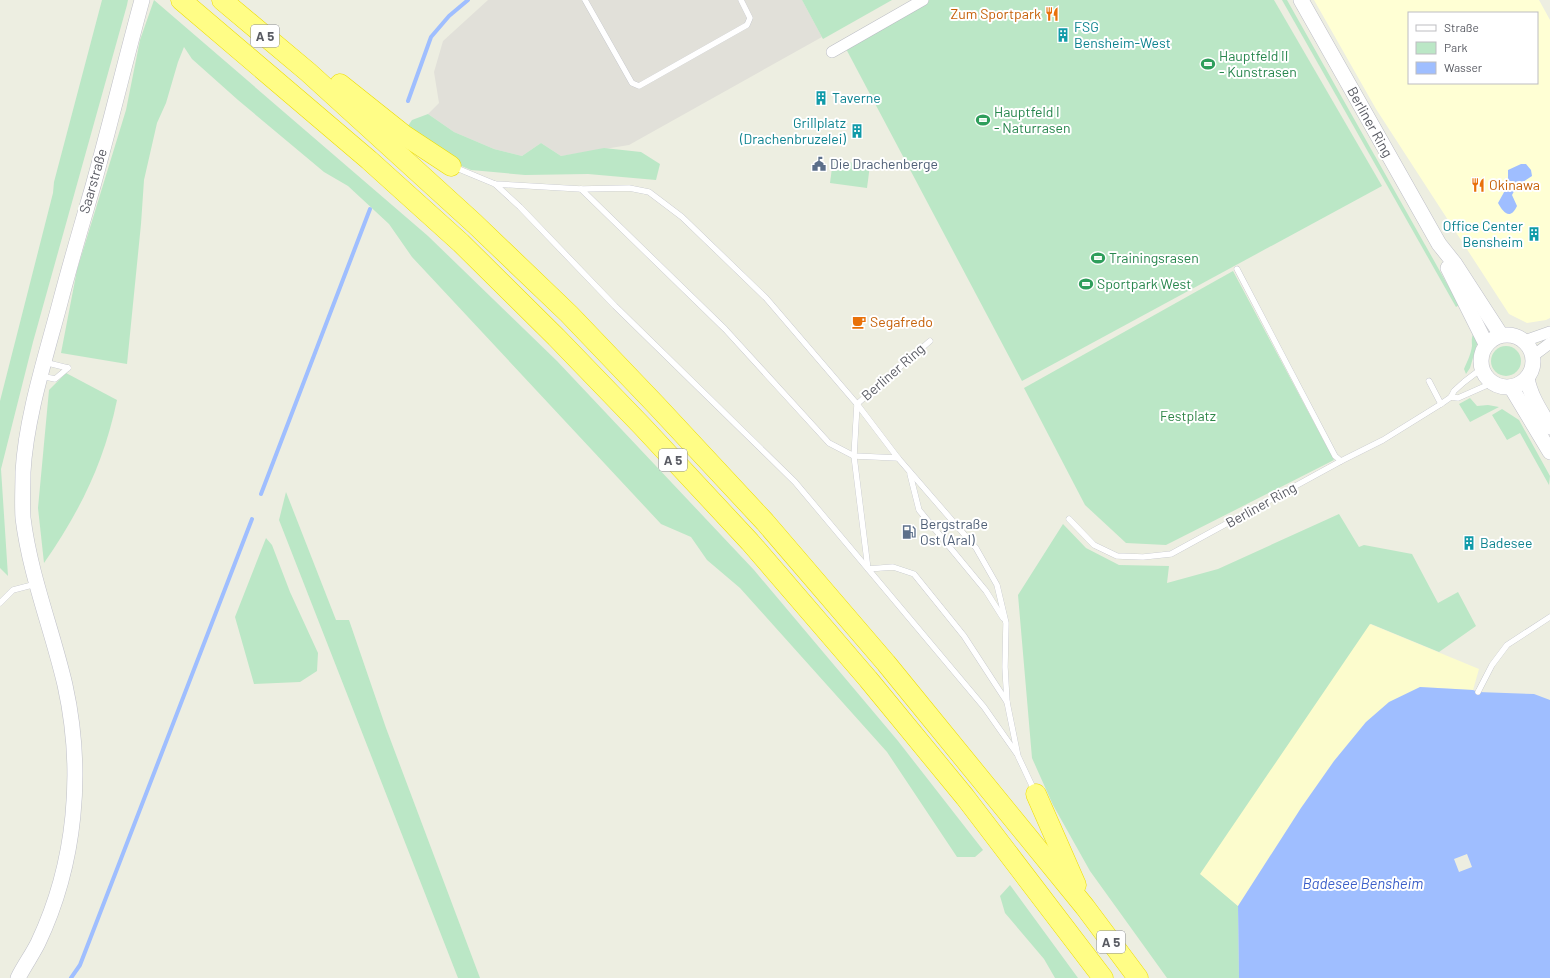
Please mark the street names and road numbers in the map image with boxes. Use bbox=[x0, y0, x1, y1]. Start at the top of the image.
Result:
road number: A 5 bbox=[251, 25, 279, 47]
street label: Berliner Ring bbox=[1344, 83, 1397, 160]
street label: Saarstraße bbox=[75, 146, 110, 215]
street label: Berliner Ring bbox=[858, 340, 928, 404]
road number: A 5 bbox=[659, 449, 687, 471]
street label: Berliner Ring bbox=[1222, 478, 1299, 531]
road number: A 5 bbox=[1097, 931, 1125, 953]

